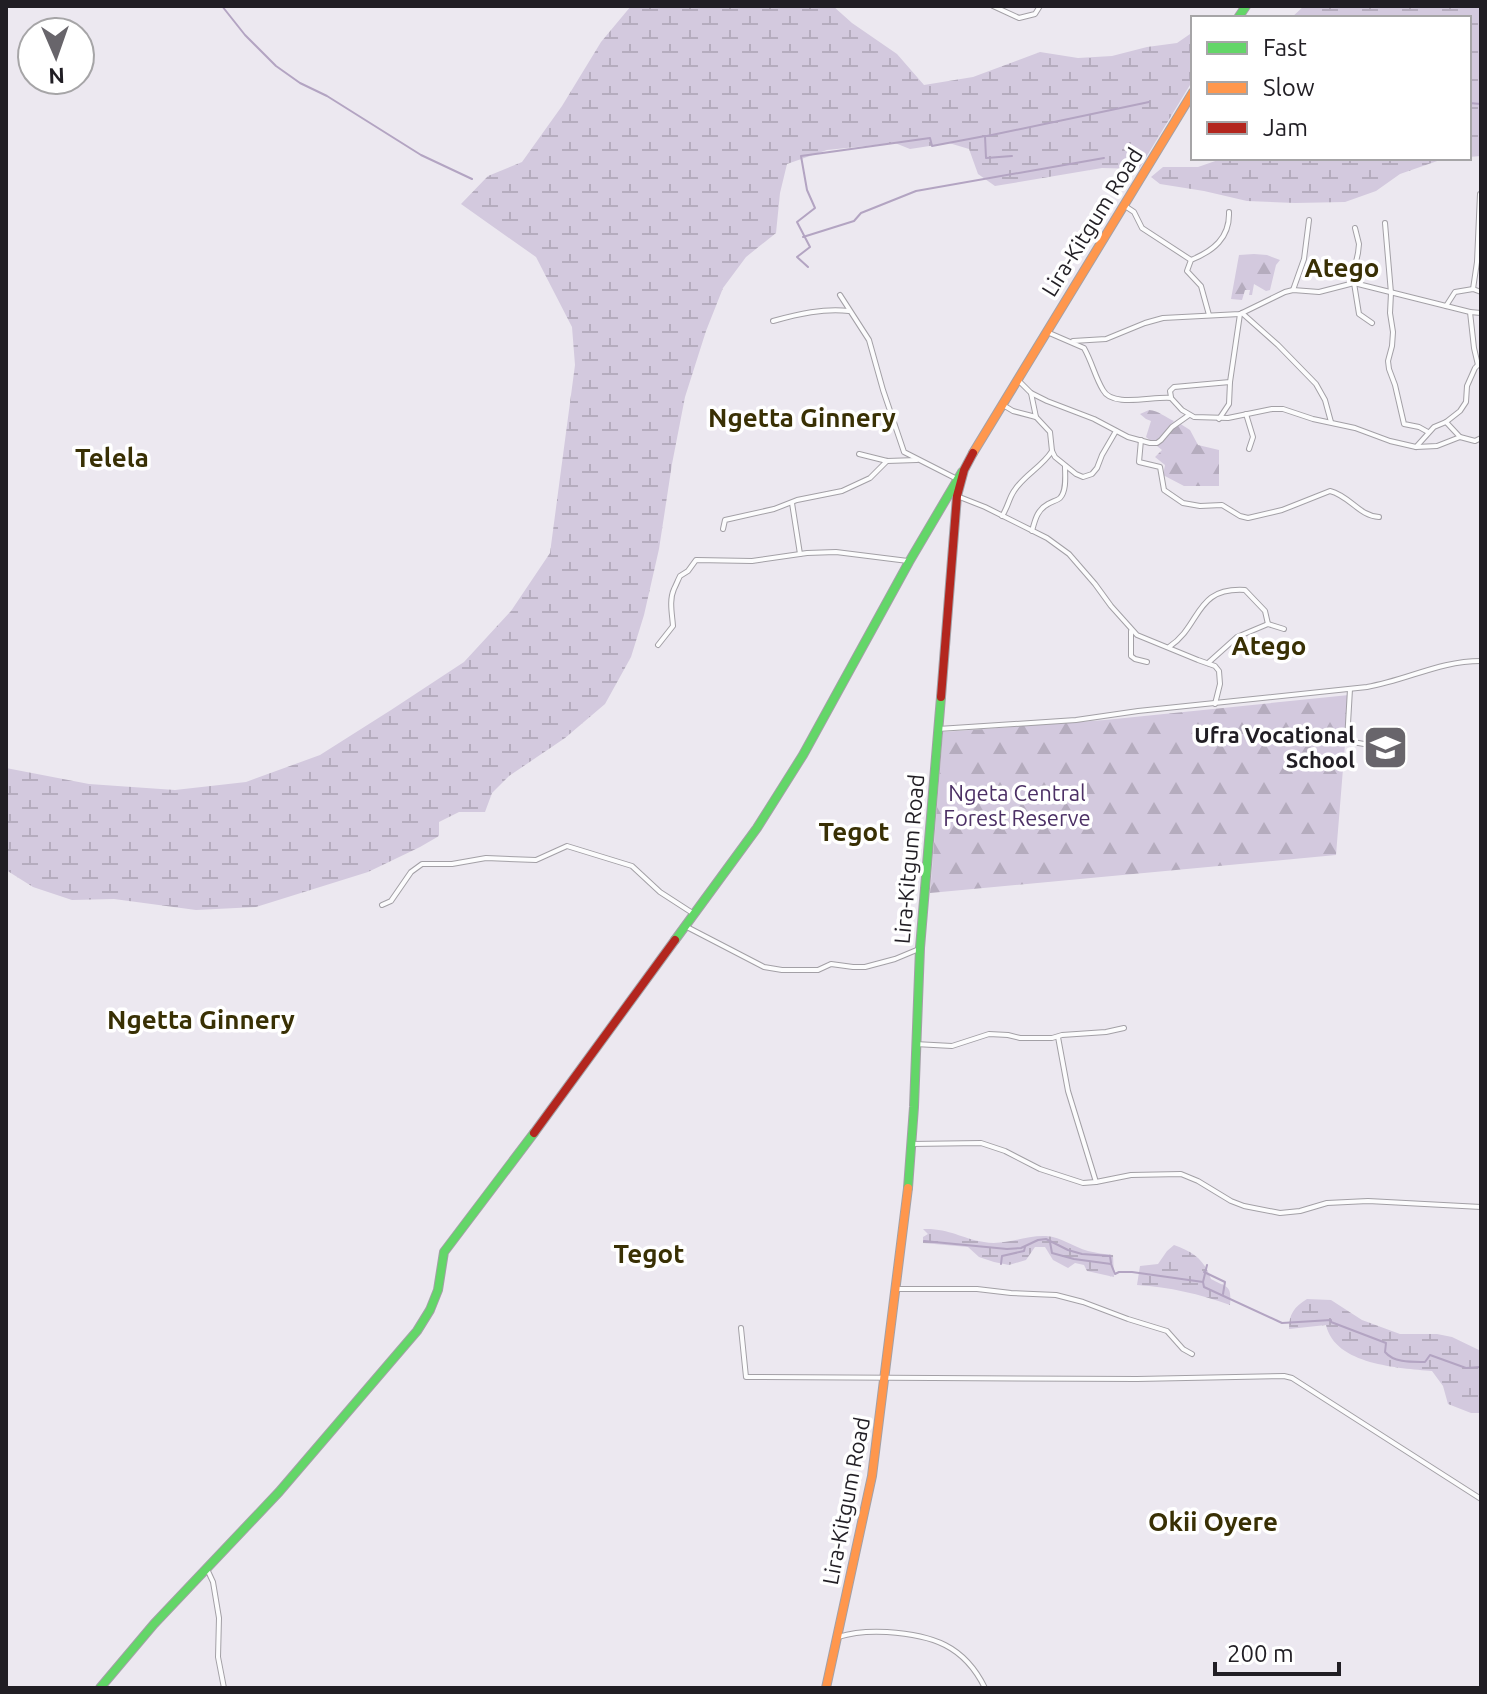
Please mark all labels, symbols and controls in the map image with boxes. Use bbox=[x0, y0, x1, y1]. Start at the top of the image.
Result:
north arrow bbox=[16, 16, 96, 96]
legend bbox=[1191, 16, 1471, 160]
text: Fast bbox=[1263, 34, 1307, 61]
text: N bbox=[48, 64, 65, 89]
text: Slow bbox=[1263, 74, 1315, 101]
text: Jam bbox=[1263, 114, 1308, 141]
street label: Lira-Kitgum Road bbox=[1036, 143, 1147, 301]
district label: Atego bbox=[1304, 253, 1380, 282]
district label: Ngetta Ginnery bbox=[708, 403, 896, 432]
district label: Telela bbox=[75, 443, 149, 472]
district label: Atego bbox=[1231, 631, 1307, 660]
place label: Ufra Vocational School bbox=[1194, 722, 1355, 772]
school or university icon: Ufra Vocational School bbox=[1362, 724, 1410, 772]
street label: Lira-Kitgum Road bbox=[889, 773, 928, 945]
park label: Ngeta Central Forest Reserve bbox=[943, 780, 1091, 830]
district label: Tegot bbox=[819, 817, 889, 846]
district label: Ngetta Ginnery bbox=[107, 1005, 295, 1034]
district label: Tegot bbox=[614, 1239, 684, 1268]
street label: Lira-Kitgum Road bbox=[817, 1415, 874, 1587]
district label: Okii Oyere bbox=[1148, 1507, 1278, 1536]
scale bar bbox=[1215, 1626, 1339, 1676]
text: 200 m bbox=[1227, 1640, 1294, 1667]

